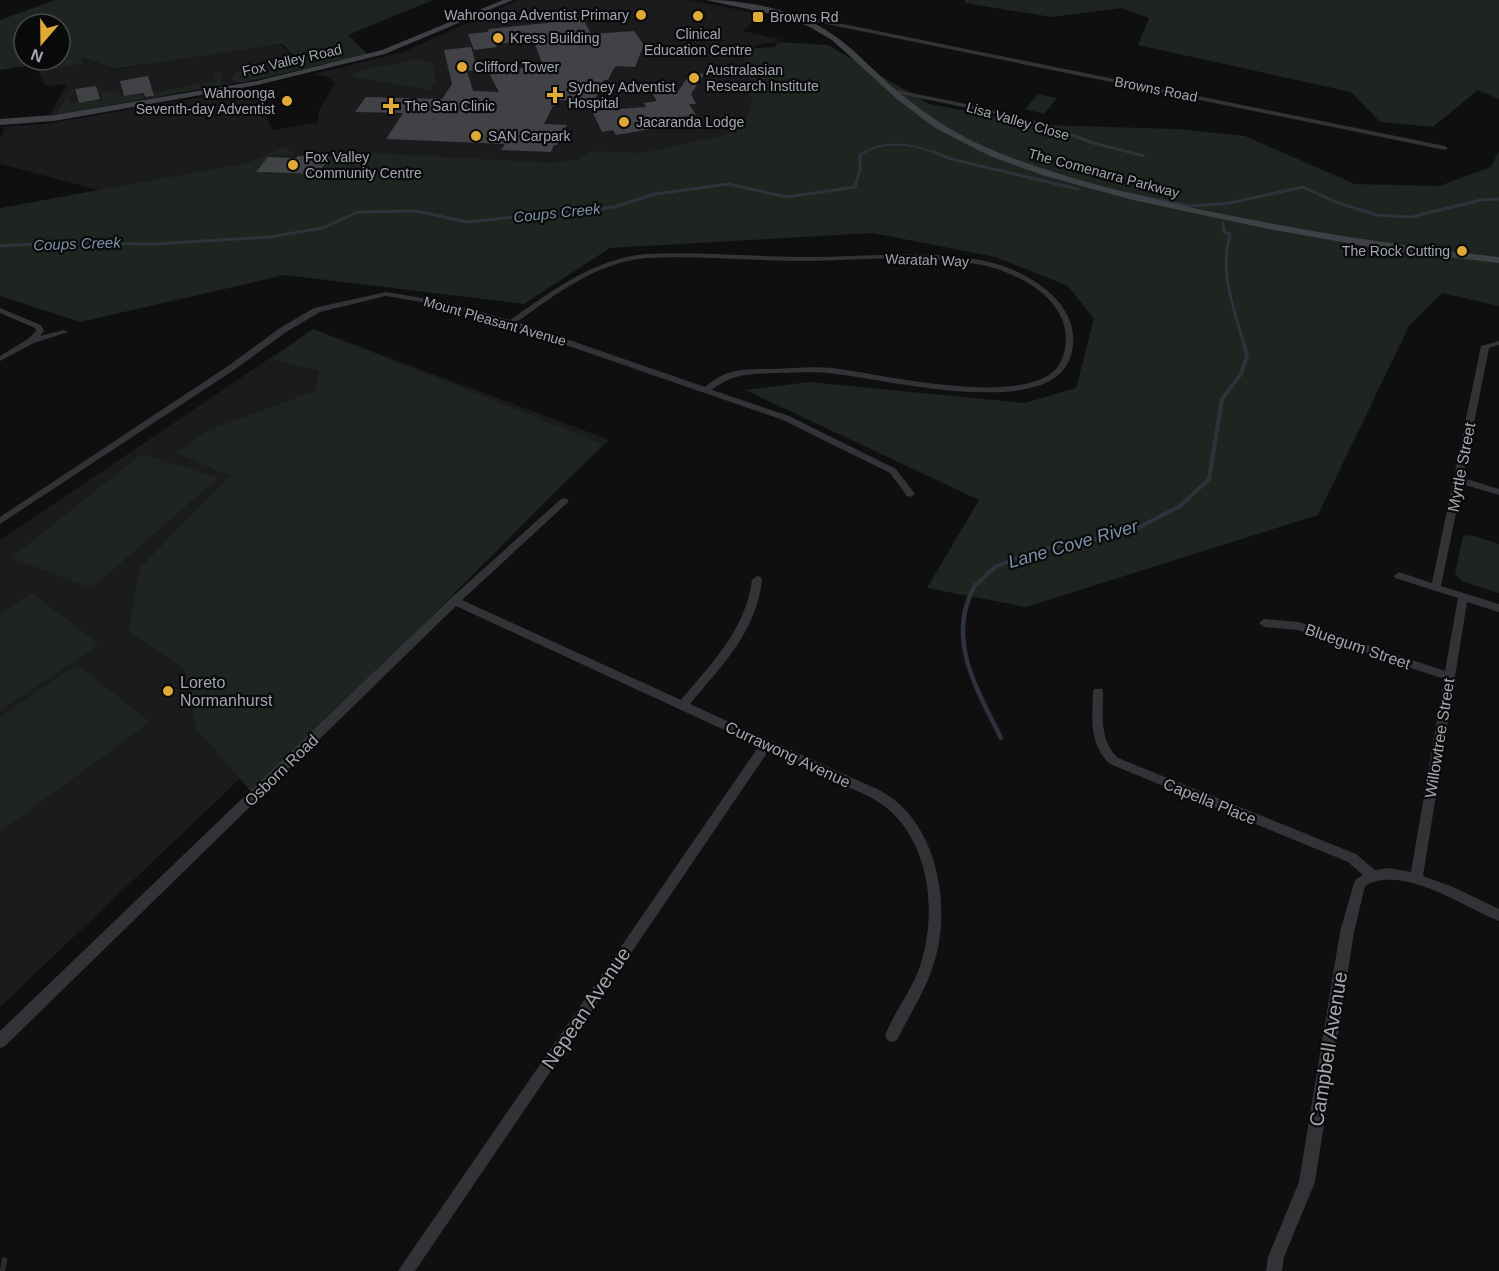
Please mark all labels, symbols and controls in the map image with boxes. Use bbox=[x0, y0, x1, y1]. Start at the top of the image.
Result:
place label: Wahroonga Adventist Primary bbox=[444, 7, 629, 23]
marker: Wahroonga Adventist Primary bbox=[634, 8, 648, 22]
marker: Clinical Education Centre bbox=[691, 9, 705, 23]
place label: Browns Rd bbox=[770, 9, 838, 25]
marker: Browns Rd bbox=[751, 10, 765, 24]
north arrow bbox=[12, 12, 72, 72]
place label: Clinical Education Centre bbox=[644, 26, 752, 58]
place label: Kress Building bbox=[510, 30, 600, 46]
marker: Kress Building bbox=[491, 31, 505, 45]
street label: Fox Valley Road bbox=[241, 41, 343, 79]
text: N bbox=[29, 46, 45, 66]
place label: Clifford Tower bbox=[474, 59, 559, 75]
marker: Clifford Tower bbox=[455, 60, 469, 74]
place label: Australasian Research Institute bbox=[706, 62, 819, 94]
marker: Australasian Research Institute bbox=[687, 71, 701, 85]
street label: Browns Road bbox=[1113, 73, 1199, 105]
place label: Sydney Adventist Hospital bbox=[568, 79, 676, 111]
place label: Wahroonga Seventh-day Adventist bbox=[136, 85, 275, 117]
marker: Sydney Adventist Hospital bbox=[546, 86, 564, 104]
marker: Wahroonga Seventh-day Adventist bbox=[280, 94, 294, 108]
marker: The San Clinic bbox=[382, 97, 400, 115]
place label: The San Clinic bbox=[404, 98, 495, 114]
street label: Lisa Valley Close bbox=[965, 99, 1072, 143]
place label: Jacaranda Lodge bbox=[636, 114, 744, 130]
marker: Jacaranda Lodge bbox=[617, 115, 631, 129]
place label: SAN Carpark bbox=[488, 128, 571, 144]
marker: SAN Carpark bbox=[469, 129, 483, 143]
street label: The Comenarra Parkway bbox=[1027, 145, 1181, 201]
place label: Fox Valley Community Centre bbox=[305, 149, 422, 181]
marker: Fox Valley Community Centre bbox=[286, 158, 300, 172]
water label: Coups Creek bbox=[513, 199, 603, 226]
water label: Coups Creek bbox=[33, 233, 123, 254]
place label: The Rock Cutting bbox=[1342, 243, 1450, 259]
marker: The Rock Cutting bbox=[1455, 244, 1469, 258]
street label: Waratah Way bbox=[885, 251, 969, 269]
street label: Mount Pleasant Avenue bbox=[422, 293, 568, 349]
street label: Myrtle Street bbox=[1444, 420, 1479, 513]
water label: Lane Cove River bbox=[1006, 516, 1141, 572]
street label: Bluegum Street bbox=[1303, 620, 1413, 673]
place label: Loreto Normanhurst bbox=[180, 674, 273, 709]
street label: Willowtree Street bbox=[1422, 676, 1457, 799]
marker: Loreto Normanhurst bbox=[161, 684, 175, 698]
street label: Currawong Avenue bbox=[723, 718, 853, 791]
street label: Osborn Road bbox=[241, 731, 321, 810]
street label: Capella Place bbox=[1161, 775, 1259, 828]
street label: Nepean Avenue bbox=[537, 943, 635, 1073]
street label: Campbell Avenue bbox=[1305, 970, 1351, 1128]

